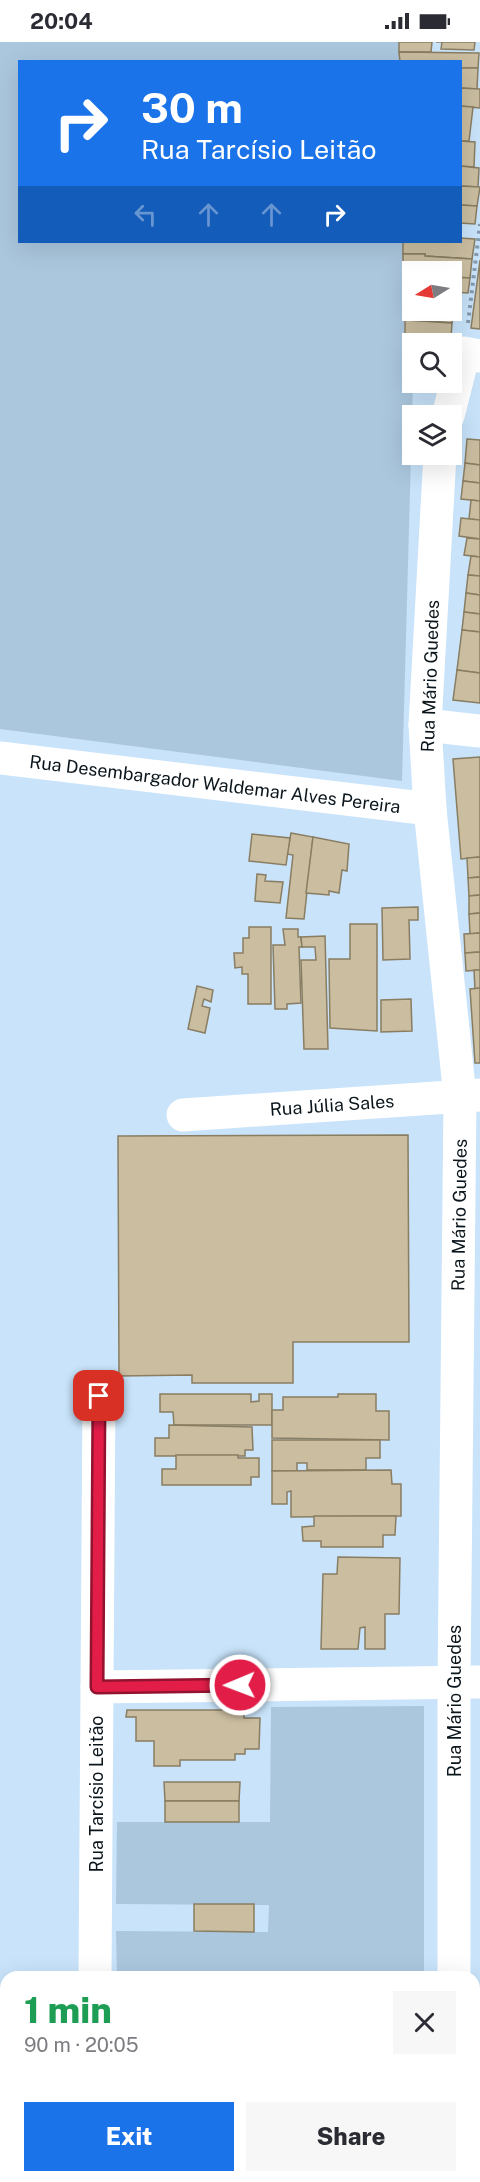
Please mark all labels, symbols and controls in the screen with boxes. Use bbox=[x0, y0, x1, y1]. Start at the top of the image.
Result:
text: 20:04 bbox=[30, 8, 93, 34]
text: 30 m bbox=[141, 83, 243, 132]
icon: right bbox=[42, 84, 120, 162]
text: Rua Tarcísio Leitão bbox=[141, 133, 377, 165]
icon: left bbox=[129, 198, 162, 231]
icon: ahead bbox=[192, 198, 225, 231]
icon: ahead bbox=[255, 198, 288, 231]
icon: right bbox=[318, 198, 351, 231]
north arrow bbox=[402, 261, 462, 321]
map controls bbox=[402, 261, 462, 465]
button: search bbox=[402, 333, 462, 393]
button: layers bbox=[402, 405, 462, 465]
street label: Rua Mário Guedes bbox=[417, 599, 443, 753]
street label: Rua Desembargador Waldemar Alves Pereira bbox=[28, 751, 402, 817]
street label: Rua Júlia Sales bbox=[269, 1090, 395, 1120]
street label: Rua Mário Guedes bbox=[447, 1139, 471, 1291]
pin bbox=[73, 1370, 124, 1421]
icon: arrive bbox=[82, 1379, 115, 1412]
street label: Rua Mário Guedes bbox=[444, 1625, 465, 1777]
position arrow bbox=[208, 1653, 272, 1717]
street label: Rua Tarcísio Leitão bbox=[86, 1715, 107, 1873]
text: 1 min bbox=[24, 1989, 112, 2031]
button: close bbox=[393, 1991, 456, 2054]
text: 90 m · 20:05 bbox=[24, 2033, 139, 2057]
button: Exit bbox=[24, 2102, 234, 2171]
button: Share bbox=[246, 2102, 456, 2171]

